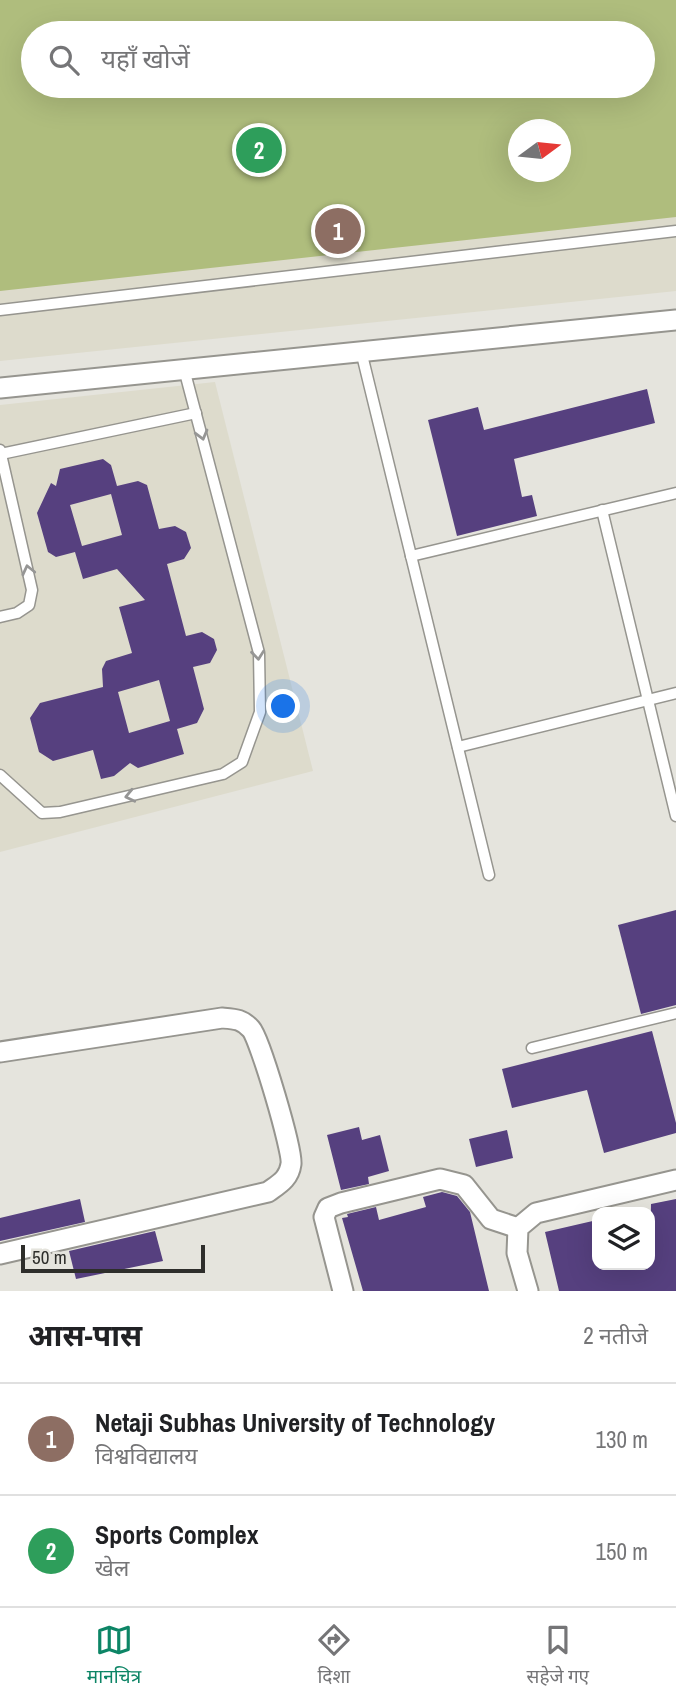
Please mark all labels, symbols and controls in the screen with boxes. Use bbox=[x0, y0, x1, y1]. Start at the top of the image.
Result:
search box bbox=[21, 21, 655, 98]
icon: search bbox=[45, 41, 83, 79]
text: यहाँ खोजें bbox=[101, 41, 190, 76]
north arrow bbox=[508, 119, 571, 182]
pin: 2 bbox=[236, 124, 282, 176]
pin: 1 bbox=[315, 205, 361, 257]
one-way arrow bbox=[194, 429, 208, 441]
one-way arrow bbox=[21, 564, 36, 576]
one-way arrow bbox=[250, 649, 265, 661]
your location bbox=[266, 689, 300, 723]
one-way arrow bbox=[124, 787, 136, 802]
map controls bbox=[592, 1207, 655, 1270]
button: layers bbox=[592, 1207, 655, 1270]
scale bar bbox=[21, 1242, 205, 1274]
text: 50 m bbox=[32, 1244, 67, 1270]
text: आस-पास bbox=[28, 1315, 142, 1355]
text: 2 नतीजे bbox=[583, 1320, 648, 1351]
text: Netaji Subhas University of Technology bbox=[95, 1405, 495, 1440]
text: 1 bbox=[46, 1424, 56, 1455]
text: 130 m bbox=[596, 1424, 648, 1455]
text: विश्वविद्यालय bbox=[95, 1440, 198, 1471]
text: Sports Complex bbox=[95, 1517, 259, 1552]
text: 2 bbox=[46, 1536, 56, 1567]
text: 150 m bbox=[596, 1536, 648, 1567]
text: खेल bbox=[95, 1552, 129, 1583]
tab: मानचित्र bbox=[87, 1621, 141, 1691]
tab: दिशा bbox=[315, 1621, 353, 1691]
tab: सहेजे गए bbox=[527, 1621, 589, 1691]

